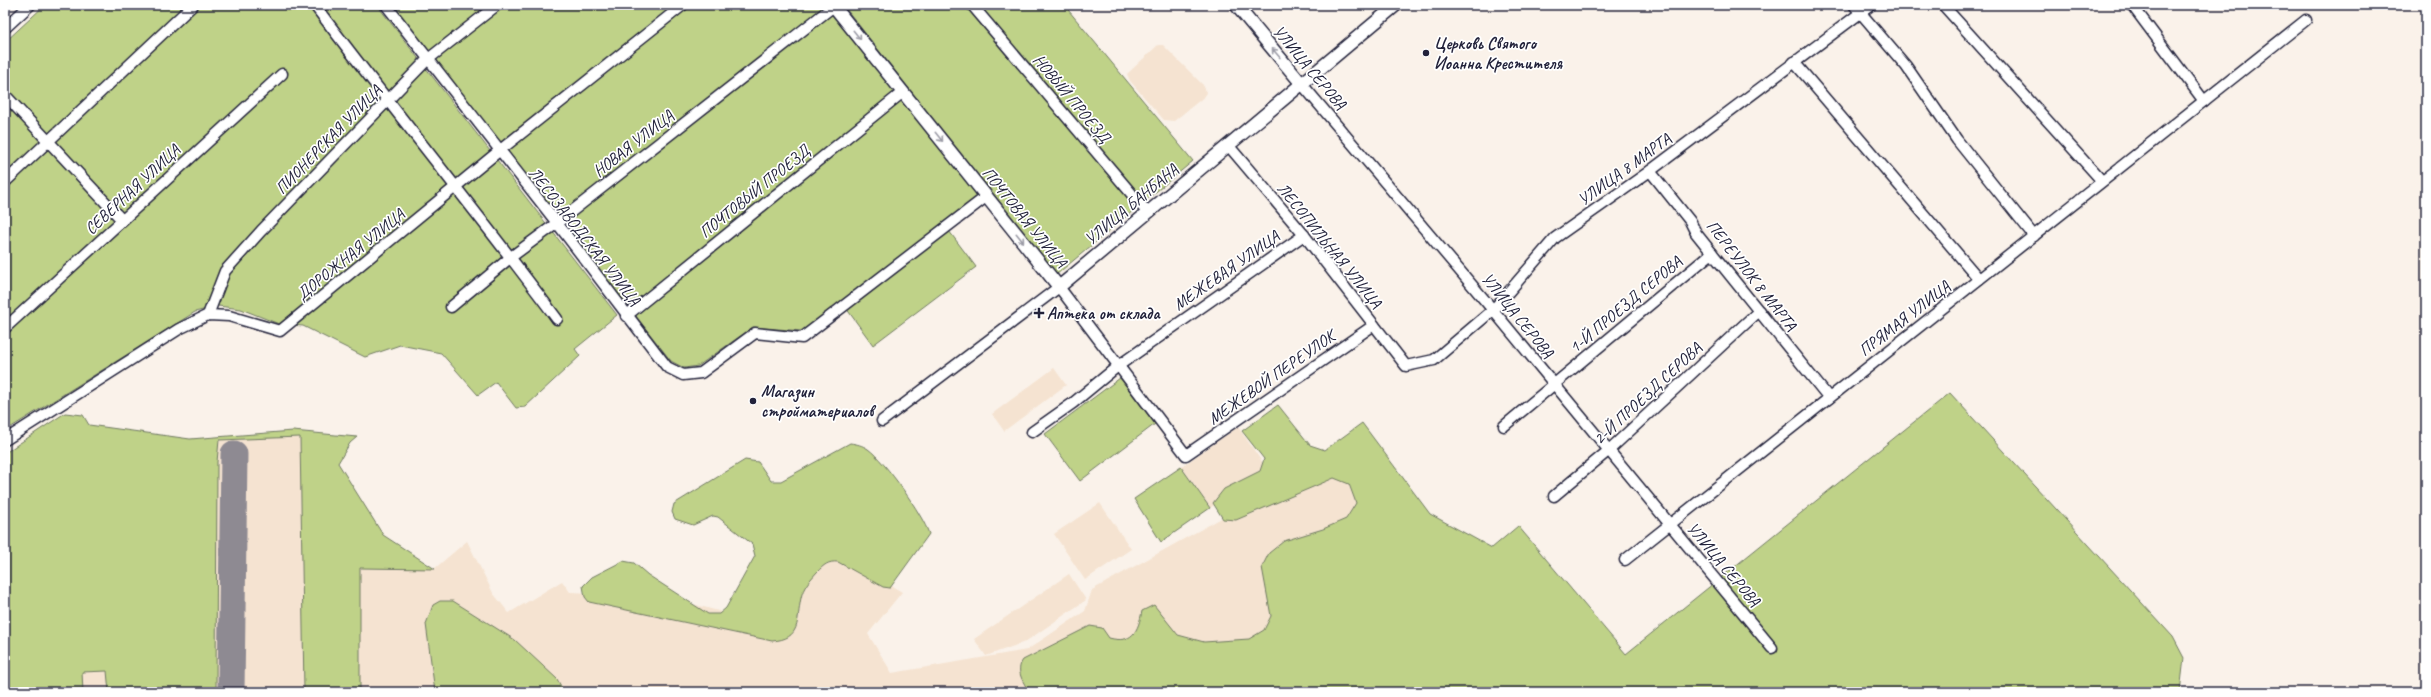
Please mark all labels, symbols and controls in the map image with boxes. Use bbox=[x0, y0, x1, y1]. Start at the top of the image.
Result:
street label: УЛИЦА СЕРОВА bbox=[1268, 21, 1351, 114]
one-way arrow bbox=[853, 30, 861, 41]
place label: Церковь Святого Иоанна Крестителя bbox=[1434, 33, 1563, 74]
one-way arrow bbox=[1272, 48, 1281, 58]
marker: Церковь Святого Иоанна Крестителя bbox=[1421, 48, 1431, 58]
street label: НОВЫЙ ПРОЕЗД bbox=[1028, 50, 1116, 148]
street label: ПИОНЕРСКАЯ УЛИЦА bbox=[271, 80, 386, 199]
street label: НОВАЯ УЛИЦА bbox=[589, 105, 678, 181]
street label: УЛИЦА 8 МАРТА bbox=[1574, 128, 1675, 210]
one-way arrow bbox=[934, 131, 943, 142]
street label: СЕВЕРНАЯ УЛИЦА bbox=[80, 139, 185, 239]
street label: ПОЧТОВЫЙ ПРОЕЗД bbox=[695, 139, 815, 242]
street label: УЛИЦА БАНБАНА bbox=[1080, 159, 1183, 250]
street label: ЛЕСОЗАВОДСКАЯ УЛИЦА bbox=[524, 163, 645, 310]
street label: ПОЧТОВАЯ УЛИЦА bbox=[978, 163, 1073, 273]
street label: ЛЕСОПИЛЬНАЯ УЛИЦА bbox=[1273, 178, 1387, 313]
street label: ДОРОЖНАЯ УЛИЦА bbox=[292, 203, 410, 305]
street label: ПЕРЕУЛОК 8 МАРТА bbox=[1702, 216, 1802, 335]
street label: МЕЖЕВАЯ УЛИЦА bbox=[1169, 225, 1285, 315]
one-way arrow bbox=[1015, 233, 1024, 243]
street label: 1-Й ПРОЕЗД СЕРОВА bbox=[1565, 251, 1686, 358]
street label: УЛИЦА СЕРОВА bbox=[1477, 268, 1559, 363]
street label: ПРЯМАЯ УЛИЦА bbox=[1854, 276, 1955, 361]
place label: Аптека от склада bbox=[1047, 303, 1161, 324]
marker: Аптека от склада bbox=[1034, 308, 1044, 318]
street label: МЕЖЕВОЙ ПЕРЕУЛОК bbox=[1204, 324, 1342, 429]
street label: 2-Й ПРОЕЗД СЕРОВА bbox=[1589, 337, 1706, 449]
place label: Магазин стройматериалов bbox=[761, 381, 877, 422]
marker: Магазин стройматериалов bbox=[748, 396, 758, 406]
street label: УЛИЦА СЕРОВА bbox=[1682, 518, 1765, 611]

